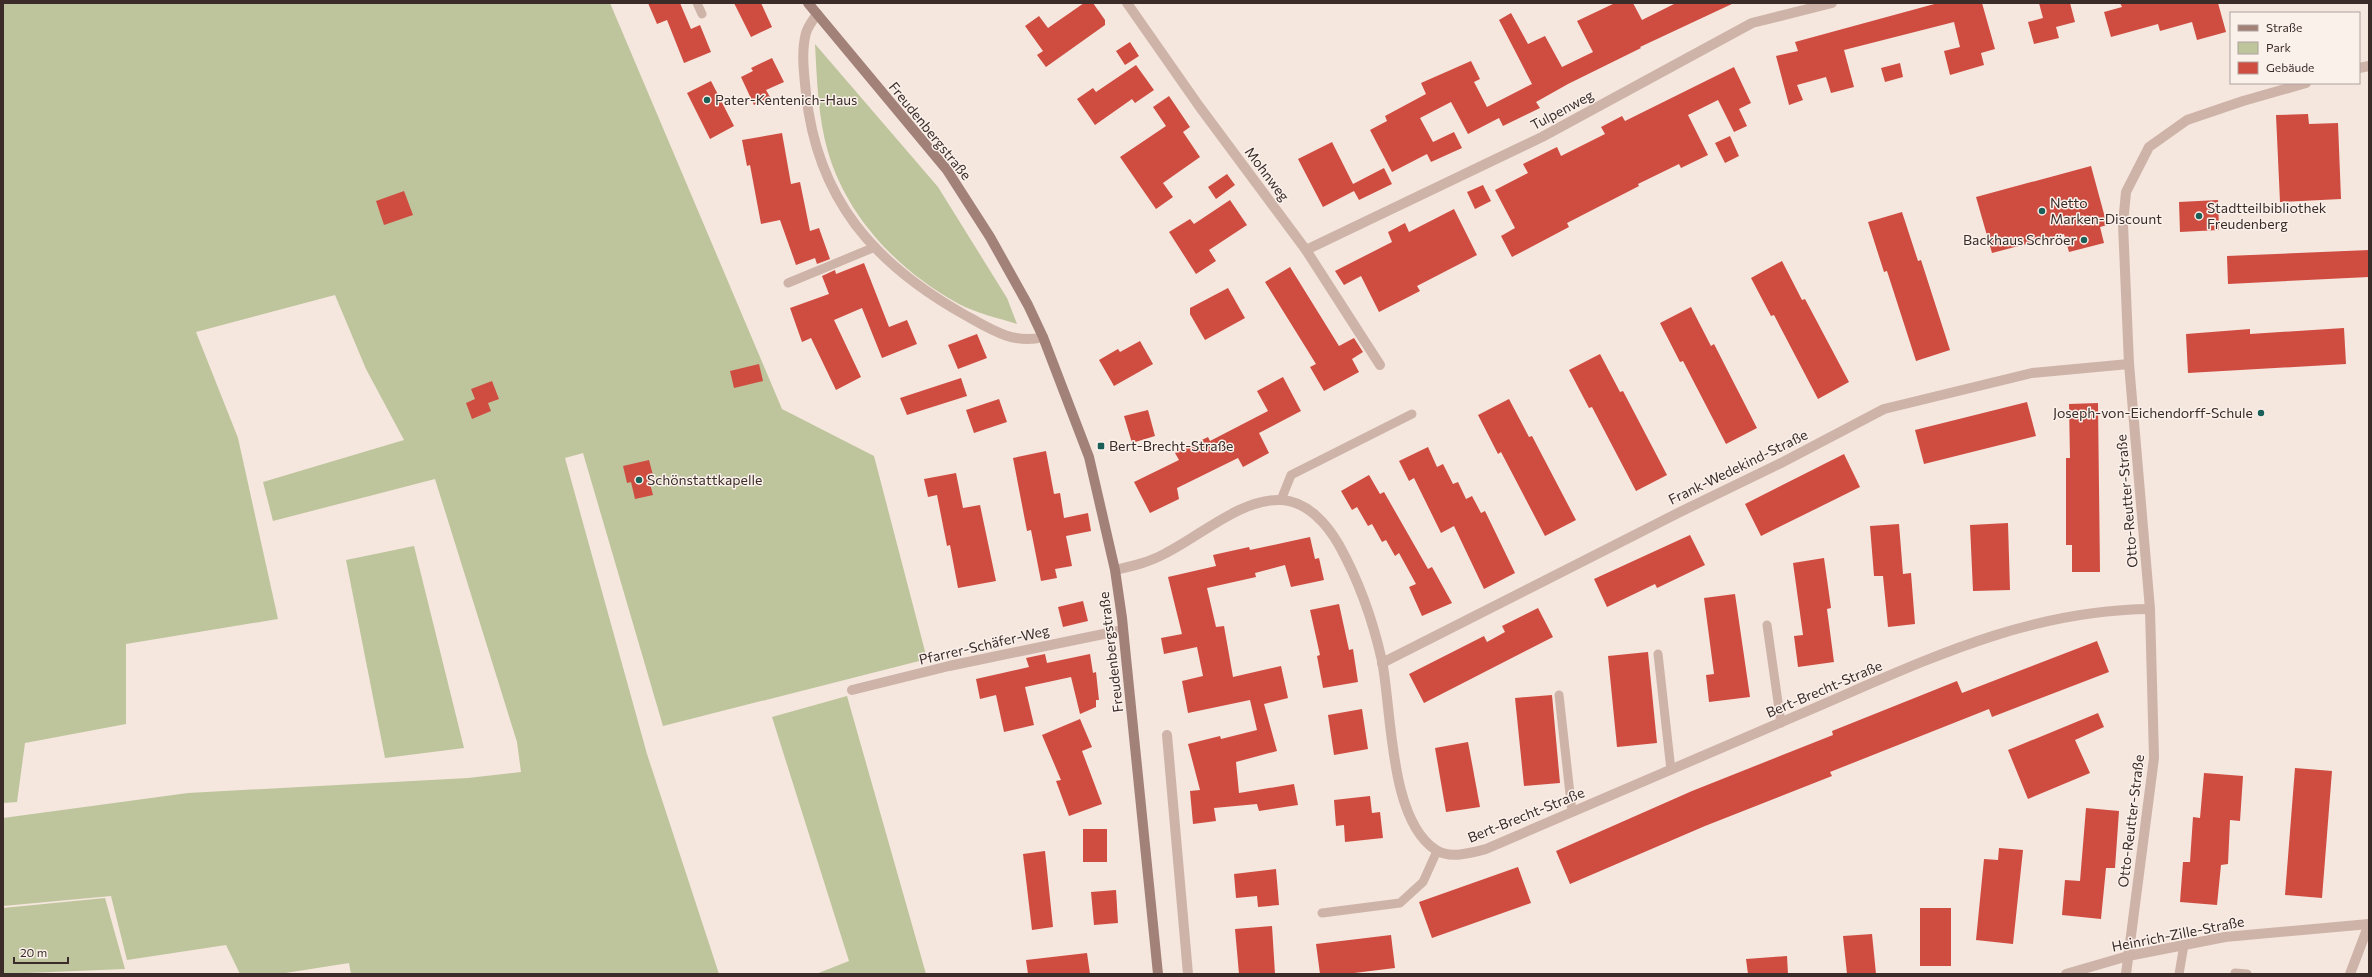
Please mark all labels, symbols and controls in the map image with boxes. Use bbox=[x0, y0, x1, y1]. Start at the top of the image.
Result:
legend bbox=[2230, 12, 2360, 84]
text: Straße bbox=[2266, 20, 2302, 34]
text: Park bbox=[2266, 40, 2292, 54]
text: Gebäude bbox=[2266, 60, 2314, 74]
street label: Freudenbergstraße bbox=[886, 78, 975, 183]
street label: Tulpenweg bbox=[1527, 86, 1596, 133]
place label: Pater-Kentenich-Haus bbox=[715, 91, 857, 108]
marker: Pater-Kentenich-Haus bbox=[702, 95, 712, 105]
street label: Mohnweg bbox=[1241, 143, 1294, 205]
place label: Netto Marken-Discount bbox=[2050, 194, 2162, 227]
place label: Stadtteilbibliothek Freudenberg bbox=[2207, 199, 2327, 232]
marker: Netto Marken-Discount bbox=[2037, 206, 2047, 216]
marker: Stadtteilbibliothek Freudenberg bbox=[2194, 211, 2204, 221]
place label: Backhaus Schröer bbox=[1963, 231, 2076, 248]
marker: Backhaus Schröer bbox=[2079, 235, 2089, 245]
place label: Joseph-von-Eichendorff-Schule bbox=[2053, 404, 2253, 421]
marker: Joseph-von-Eichendorff-Schule bbox=[2256, 408, 2266, 418]
street label: Frank-Wedekind-Straße bbox=[1665, 425, 1810, 508]
street label: Otto-Reutter-Straße bbox=[2112, 434, 2141, 569]
place label: Bert-Brecht-Straße bbox=[1109, 437, 1234, 454]
marker: Bert-Brecht-Straße bbox=[1096, 441, 1106, 451]
place label: Schönstattkapelle bbox=[647, 471, 763, 488]
marker: Schönstattkapelle bbox=[634, 475, 644, 485]
street label: Freudenbergstraße bbox=[1095, 591, 1126, 713]
street label: Pfarrer-Schäfer-Weg bbox=[917, 621, 1051, 668]
street label: Bert-Brecht-Straße bbox=[1763, 656, 1884, 721]
street label: Otto-Reutter-Straße bbox=[2114, 753, 2147, 888]
street label: Bert-Brecht-Straße bbox=[1465, 783, 1587, 846]
street label: Heinrich-Zille-Straße bbox=[2110, 912, 2246, 955]
scale bar bbox=[14, 939, 68, 965]
text: 20 m bbox=[20, 945, 47, 959]

